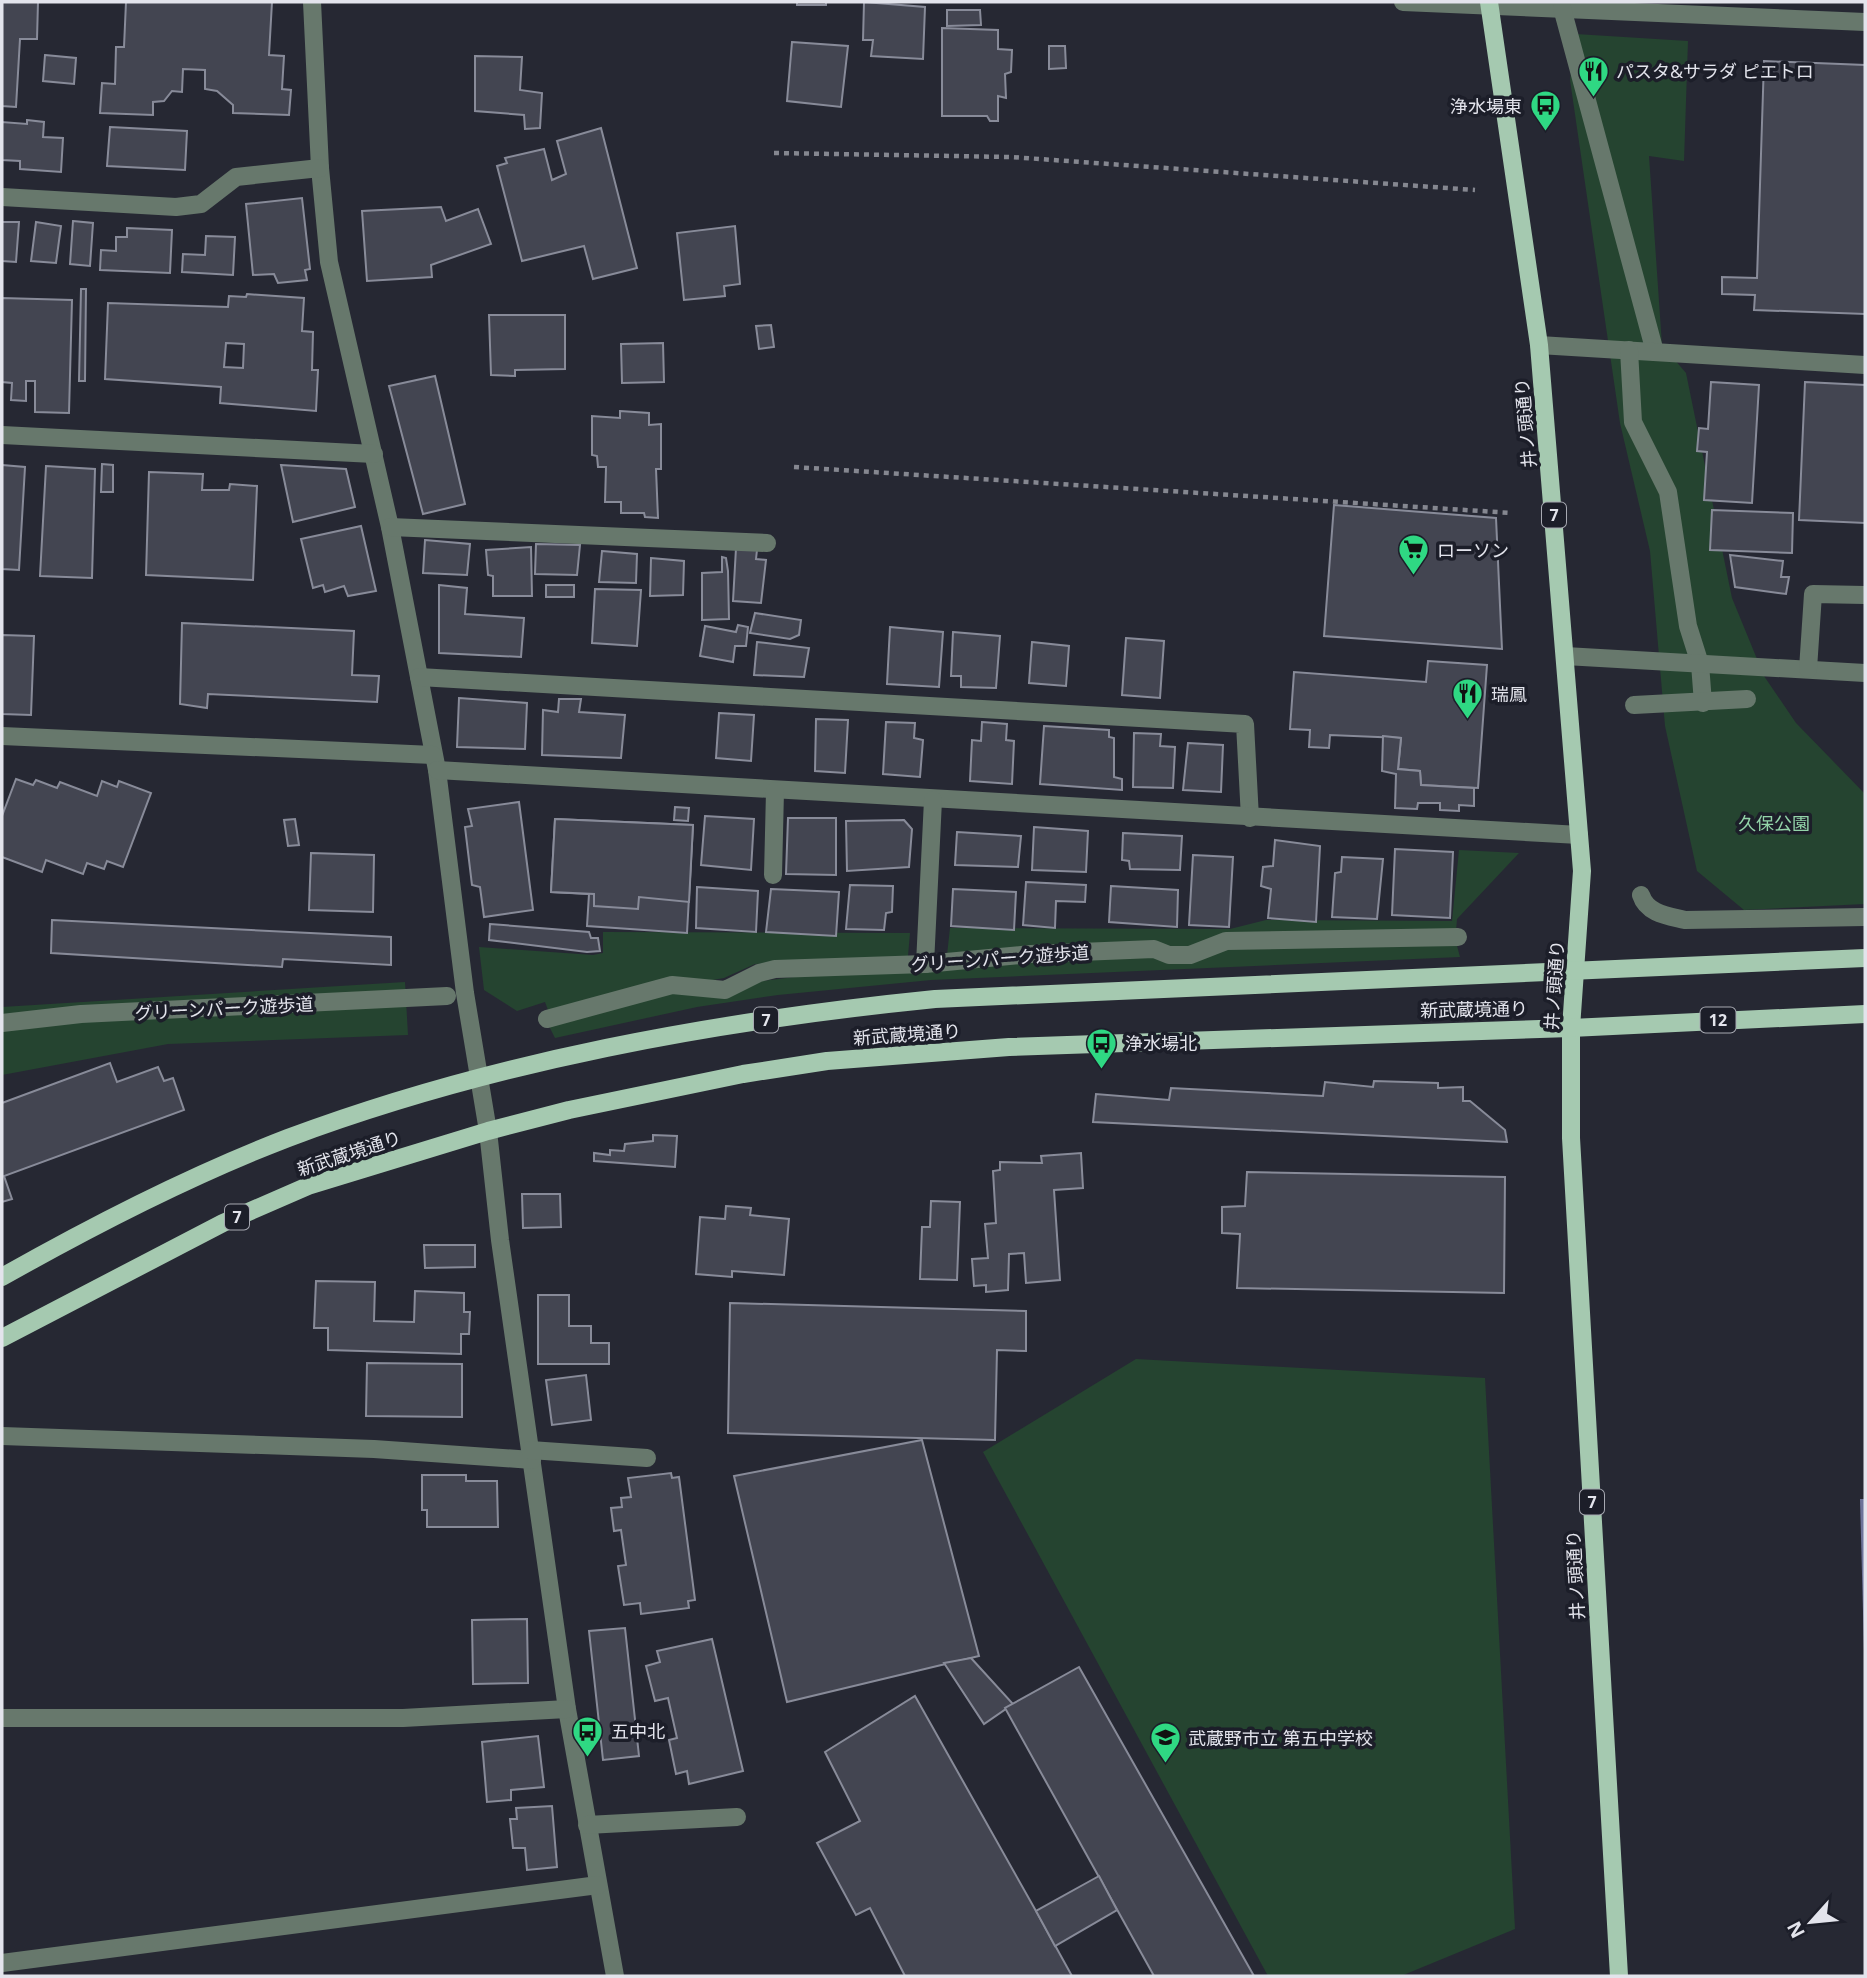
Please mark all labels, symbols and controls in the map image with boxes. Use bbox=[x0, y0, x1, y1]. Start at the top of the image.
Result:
restaurant icon: パスタ&サラダ ピエトロ bbox=[1576, 54, 1610, 98]
place label: パスタ&サラダ ピエトロ bbox=[1616, 59, 1814, 83]
bus stop icon: 浄水場東 bbox=[1528, 89, 1562, 133]
place label: 浄水場東 bbox=[1450, 94, 1522, 118]
street label: 井ノ頭通り bbox=[1509, 377, 1541, 469]
road number: 7 bbox=[1542, 502, 1566, 528]
supermarket icon: ローソン bbox=[1397, 533, 1431, 577]
place label: ローソン bbox=[1437, 538, 1509, 562]
restaurant icon: 瑞鳳 bbox=[1451, 677, 1485, 721]
place label: 瑞鳳 bbox=[1491, 682, 1527, 706]
park label: 久保公園 bbox=[1738, 811, 1810, 835]
street label: 井ノ頭通り bbox=[1539, 939, 1569, 1031]
street label: グリーンパーク遊歩道 bbox=[910, 940, 1090, 976]
street label: グリーンパーク遊歩道 bbox=[134, 991, 314, 1025]
street label: 新武蔵境通り bbox=[1420, 996, 1528, 1022]
road number: 7 bbox=[754, 1008, 778, 1032]
road number: 12 bbox=[1700, 1008, 1736, 1032]
street label: 新武蔵境通り bbox=[852, 1018, 962, 1050]
bus stop icon: 浄水場北 bbox=[1085, 1026, 1119, 1070]
place label: 浄水場北 bbox=[1125, 1031, 1197, 1055]
street label: 新武蔵境通り bbox=[294, 1125, 404, 1181]
road number: 7 bbox=[225, 1204, 249, 1230]
road number: 7 bbox=[1580, 1490, 1604, 1514]
street label: 井ノ頭通り bbox=[1561, 1529, 1589, 1621]
bus stop icon: 五中北 bbox=[571, 1714, 605, 1758]
place label: 五中北 bbox=[611, 1719, 665, 1743]
school or university icon: 武蔵野市立 第五中学校 bbox=[1148, 1721, 1182, 1765]
place label: 武蔵野市立 第五中学校 bbox=[1188, 1726, 1373, 1750]
north arrow bbox=[1776, 1887, 1846, 1957]
text: N bbox=[1781, 1917, 1811, 1943]

